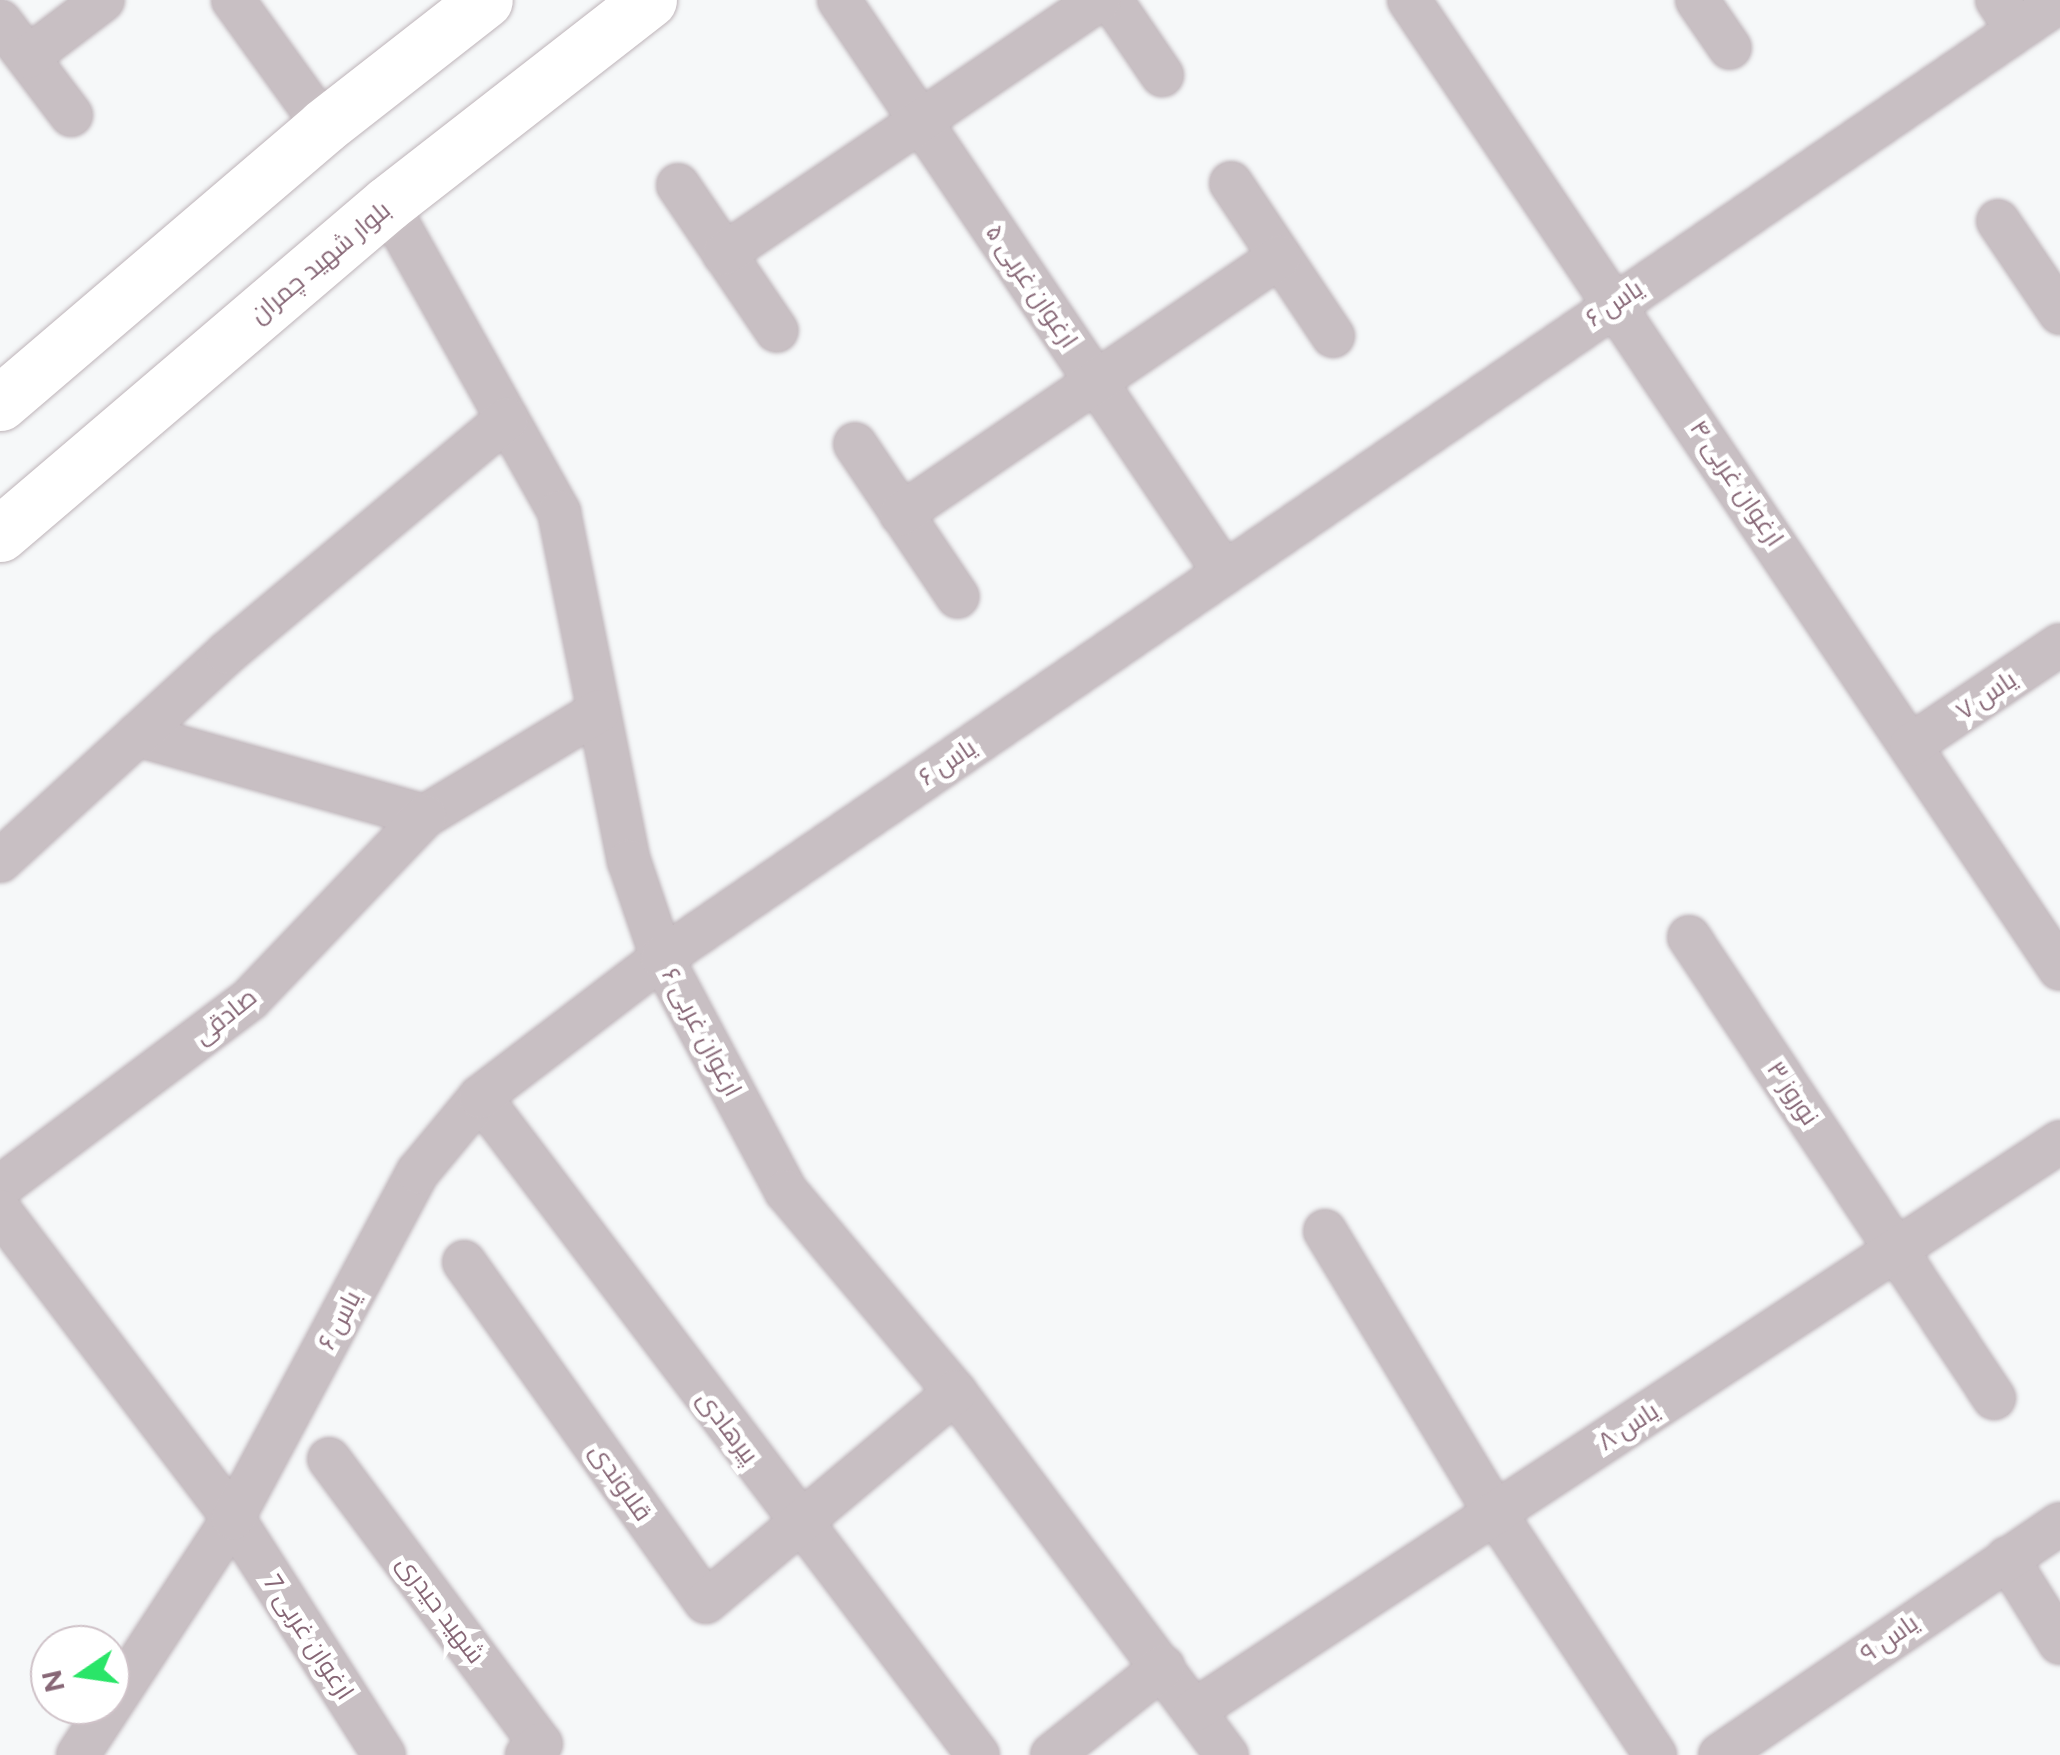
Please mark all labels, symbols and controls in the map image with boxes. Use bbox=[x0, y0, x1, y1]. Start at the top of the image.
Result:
street label: بلوار شهید چمران bbox=[244, 195, 396, 329]
street label: ارغوان غربی ۵ bbox=[980, 218, 1084, 354]
street label: یاس ۶ bbox=[1580, 273, 1648, 333]
street label: ارغوان غربی ۴ bbox=[1684, 414, 1790, 552]
street label: یاس ۷ bbox=[1950, 664, 2022, 726]
street label: یاس ۶ bbox=[913, 732, 981, 792]
street label: ارغوان غربی ۶ bbox=[656, 963, 748, 1101]
street label: صادقی bbox=[187, 982, 263, 1050]
street label: نوروز ۳ bbox=[1761, 1055, 1825, 1131]
street label: یاس ۶ bbox=[311, 1285, 367, 1355]
street label: پیرهادی bbox=[691, 1385, 765, 1469]
street label: یاس ۸ bbox=[1592, 1395, 1664, 1457]
street label: قلاوندی bbox=[583, 1437, 659, 1527]
street label: شهید حیدری bbox=[391, 1549, 491, 1669]
street label: ارغوان غربی 7 bbox=[258, 1569, 360, 1705]
street label: یاس ۹ bbox=[1854, 1608, 1924, 1668]
north arrow bbox=[30, 1625, 130, 1725]
text: N bbox=[34, 1667, 72, 1696]

